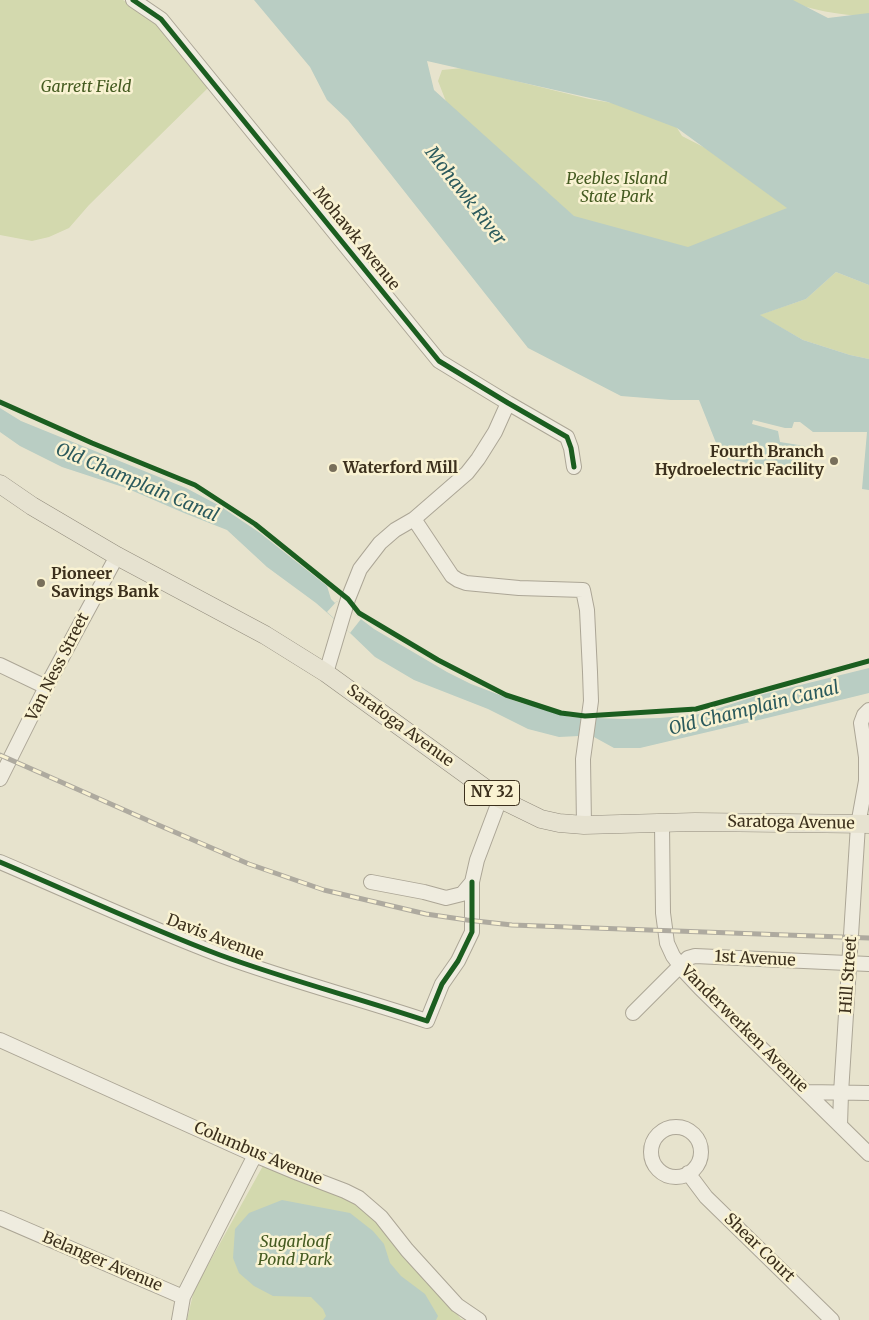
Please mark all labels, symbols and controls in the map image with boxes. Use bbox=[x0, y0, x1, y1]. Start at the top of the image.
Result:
park label: Garrett Field bbox=[41, 77, 131, 97]
water label: Mohawk River bbox=[420, 143, 510, 249]
park label: Peebles Island State Park bbox=[566, 169, 668, 207]
street label: Mohawk Avenue bbox=[308, 183, 404, 295]
water label: Old Champlain Canal bbox=[52, 439, 222, 527]
place label: Fourth Branch Hydroelectric Facility bbox=[655, 442, 824, 480]
marker: Fourth Branch Hydroelectric Facility bbox=[828, 455, 840, 467]
place label: Waterford Mill bbox=[343, 458, 458, 478]
marker: Waterford Mill bbox=[327, 462, 339, 474]
place label: Pioneer Savings Bank bbox=[51, 564, 159, 602]
marker: Pioneer Savings Bank bbox=[35, 577, 47, 589]
street label: Van Ness Street bbox=[22, 610, 94, 724]
water label: Old Champlain Canal bbox=[667, 677, 841, 741]
street label: Saratoga Avenue bbox=[343, 681, 457, 771]
road number: NY 32 bbox=[464, 780, 520, 806]
street label: Saratoga Avenue bbox=[727, 812, 855, 834]
street label: Davis Avenue bbox=[164, 911, 266, 965]
street label: Hill Street bbox=[837, 936, 861, 1014]
street label: 1st Avenue bbox=[714, 947, 796, 971]
street label: Vanderwerken Avenue bbox=[676, 961, 812, 1097]
street label: Columbus Avenue bbox=[191, 1118, 325, 1190]
street label: Shear Court bbox=[720, 1210, 798, 1286]
street label: Belanger Avenue bbox=[39, 1228, 165, 1296]
park label: Sugarloaf Pond Park bbox=[258, 1232, 332, 1270]

